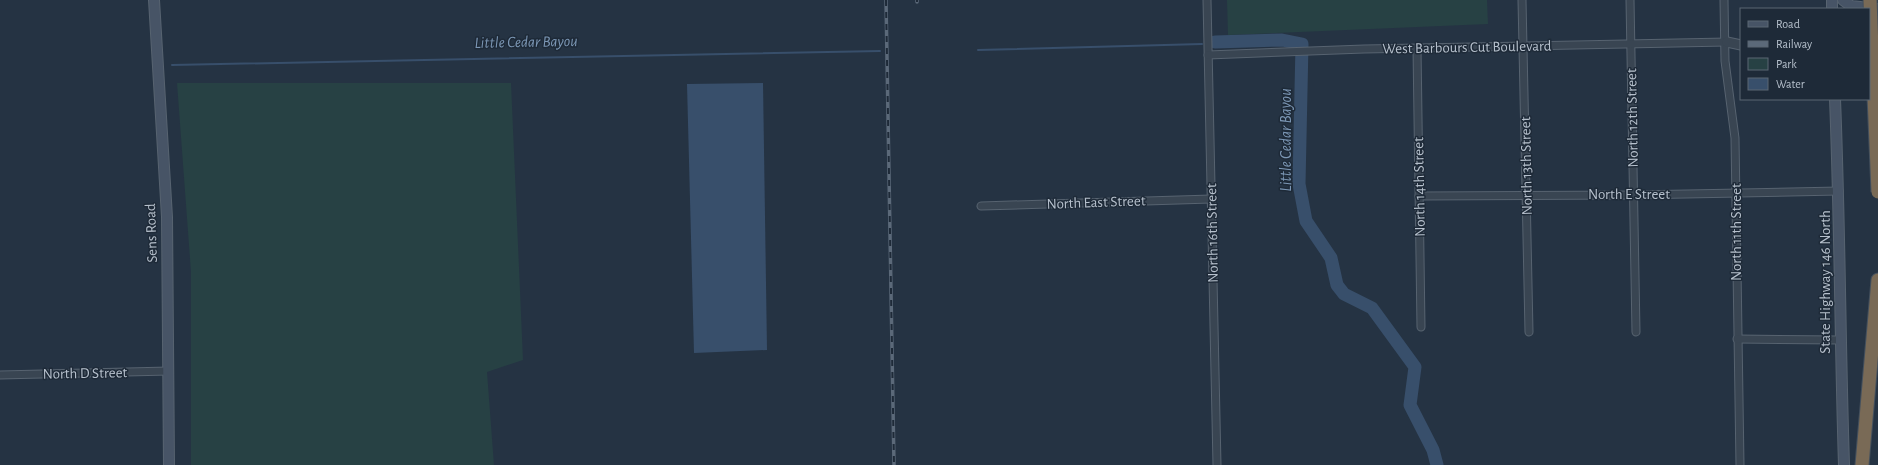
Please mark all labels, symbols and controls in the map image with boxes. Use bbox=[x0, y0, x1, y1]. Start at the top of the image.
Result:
legend bbox=[1740, 8, 1870, 100]
text: Road bbox=[1776, 18, 1800, 30]
water label: Little Cedar Bayou bbox=[474, 33, 578, 51]
text: Railway bbox=[1776, 38, 1812, 51]
street label: West Barbours Cut Boulevard bbox=[1382, 39, 1552, 56]
text: Park bbox=[1776, 58, 1797, 70]
street label: North 12th Street bbox=[1624, 68, 1641, 168]
text: Water bbox=[1776, 78, 1805, 90]
water label: Little Cedar Bayou bbox=[1278, 88, 1294, 192]
street label: North 13th Street bbox=[1518, 116, 1535, 216]
street label: North 14th Street bbox=[1411, 137, 1428, 237]
street label: North 16th Street bbox=[1204, 183, 1221, 283]
street label: North 11th Street bbox=[1729, 183, 1744, 281]
street label: North E Street bbox=[1588, 187, 1670, 202]
street label: North East Street bbox=[1046, 193, 1146, 212]
street label: Sens Road bbox=[143, 203, 160, 263]
street label: State Highway 146 North bbox=[1818, 210, 1833, 354]
street label: North D Street bbox=[43, 365, 128, 382]

